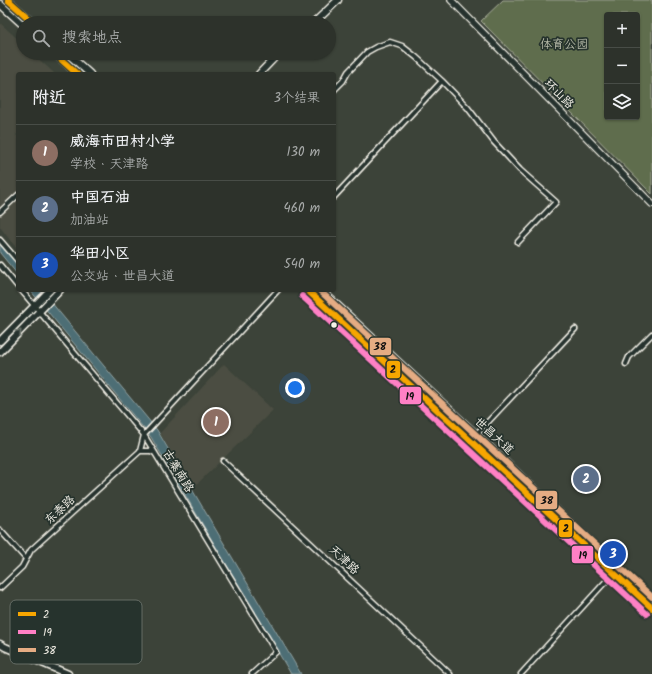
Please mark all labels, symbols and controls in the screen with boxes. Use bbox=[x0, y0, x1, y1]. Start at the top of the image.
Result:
map controls bbox=[604, 12, 640, 120]
button: + bbox=[604, 12, 640, 48]
search box bbox=[16, 16, 336, 60]
text: 搜索地点 bbox=[62, 26, 122, 50]
icon: search bbox=[30, 27, 52, 49]
park label: 体育公园 bbox=[540, 35, 588, 54]
button: − bbox=[604, 48, 640, 84]
street label: 环山路 bbox=[540, 75, 578, 113]
button: layers bbox=[604, 84, 640, 120]
text: 附近 bbox=[32, 85, 66, 112]
text: 3个结果 bbox=[274, 88, 320, 109]
text: 威海市田村小学 bbox=[70, 130, 175, 154]
text: 1 bbox=[43, 142, 47, 163]
text: 130 m bbox=[286, 142, 320, 163]
text: 学校 · 天津路 bbox=[70, 154, 149, 175]
text: 中国石油 bbox=[70, 186, 130, 210]
text: 2 bbox=[41, 198, 49, 219]
text: 460 m bbox=[284, 198, 320, 219]
text: 加油站 bbox=[70, 210, 109, 231]
text: 华田小区 bbox=[70, 242, 130, 266]
text: 3 bbox=[41, 254, 49, 275]
text: 540 m bbox=[284, 254, 320, 275]
text: 公交站 · 世昌大道 bbox=[70, 266, 175, 287]
unlabelled marker bbox=[329, 320, 339, 330]
one-way arrow bbox=[14, 329, 22, 337]
line badge: 38 bbox=[369, 337, 392, 356]
text: 38 bbox=[373, 338, 387, 356]
line badge: 2 bbox=[386, 360, 401, 379]
text: 2 bbox=[390, 361, 396, 379]
your location bbox=[285, 378, 305, 398]
line badge: 19 bbox=[399, 386, 422, 405]
text: 19 bbox=[406, 388, 415, 406]
pin: 1 bbox=[203, 407, 229, 437]
street label: 世昌大道 bbox=[470, 413, 518, 459]
street label: 古寨南路 bbox=[157, 446, 199, 496]
pin: 2 bbox=[573, 464, 599, 494]
line badge: 38 bbox=[535, 490, 558, 510]
street label: 东泰路 bbox=[40, 491, 80, 529]
text: 38 bbox=[540, 492, 554, 510]
line badge: 2 bbox=[558, 519, 573, 538]
text: 2 bbox=[563, 520, 569, 538]
pin: 3 bbox=[600, 539, 626, 569]
street label: 天津路 bbox=[324, 541, 364, 579]
line badge: 19 bbox=[571, 545, 594, 564]
text: 19 bbox=[579, 547, 588, 565]
legend bbox=[10, 600, 142, 664]
text: 2 bbox=[43, 606, 49, 624]
text: 19 bbox=[43, 624, 52, 642]
text: 38 bbox=[43, 642, 56, 660]

